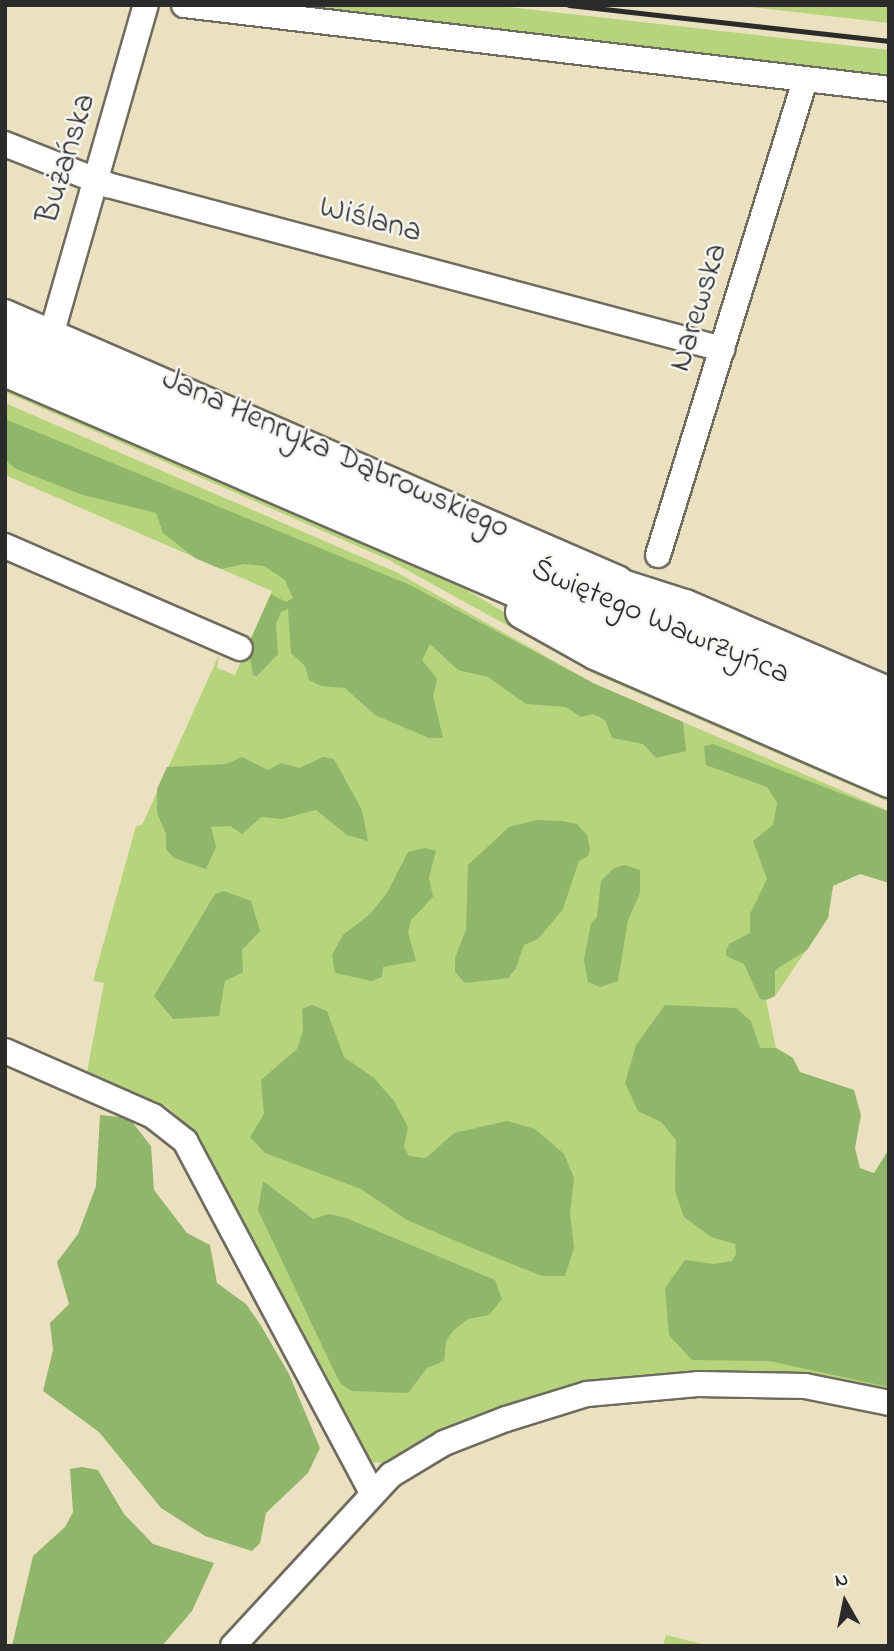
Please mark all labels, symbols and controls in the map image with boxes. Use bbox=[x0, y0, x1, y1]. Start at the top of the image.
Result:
street label: Bużańska bbox=[30, 89, 106, 229]
street label: Wiślana bbox=[315, 189, 425, 253]
street label: Narewska bbox=[662, 239, 738, 377]
street label: Jana Henryka Dąbrowskiego bbox=[155, 361, 515, 549]
street label: Świętego Wawrzyńca bbox=[525, 551, 795, 695]
text: N bbox=[833, 1566, 850, 1595]
north arrow bbox=[810, 1567, 880, 1637]

